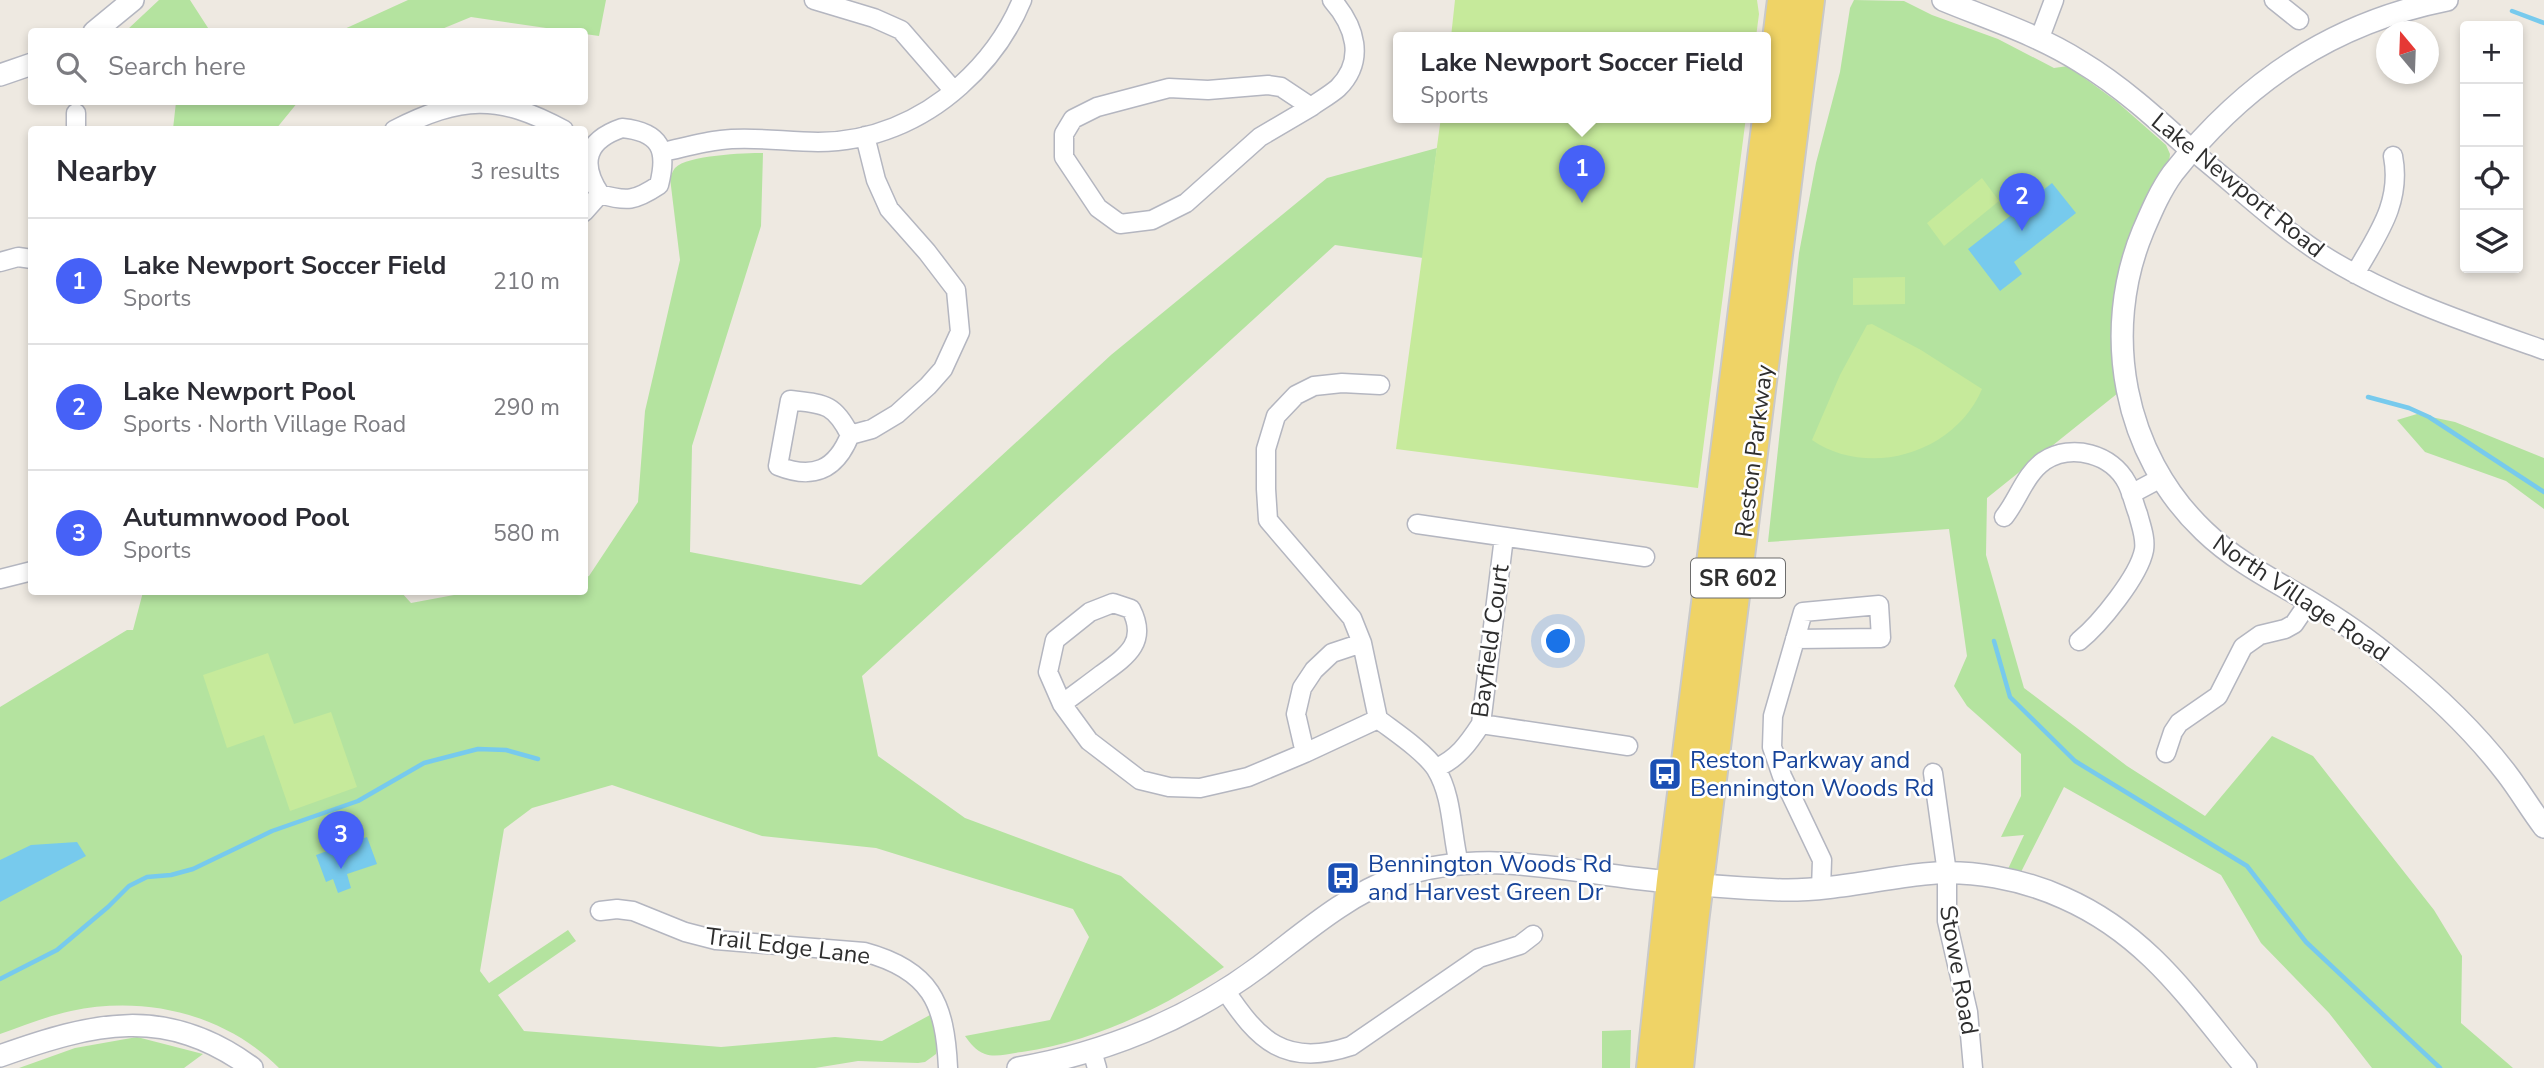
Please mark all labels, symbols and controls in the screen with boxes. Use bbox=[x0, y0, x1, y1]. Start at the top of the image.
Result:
north arrow bbox=[2376, 21, 2439, 84]
map controls bbox=[2460, 21, 2523, 273]
button: + bbox=[2460, 21, 2523, 84]
search box bbox=[28, 28, 588, 105]
popup bbox=[1393, 32, 1771, 123]
text: Lake Newport Soccer Field bbox=[1420, 45, 1744, 80]
icon: search bbox=[52, 48, 90, 86]
text: Search here bbox=[108, 49, 246, 84]
text: Sports bbox=[1420, 80, 1489, 111]
button: − bbox=[2460, 84, 2523, 147]
street label: Lake Newport Road bbox=[2145, 105, 2331, 265]
pin: 1 bbox=[1559, 145, 1605, 203]
button: locate bbox=[2460, 147, 2523, 210]
text: Nearby bbox=[56, 151, 156, 192]
text: 3 results bbox=[470, 156, 560, 187]
pin: 2 bbox=[1999, 173, 2045, 231]
button: layers bbox=[2460, 210, 2523, 273]
text: Lake Newport Soccer Field bbox=[123, 248, 446, 283]
text: 1 bbox=[72, 266, 86, 297]
text: 210 m bbox=[493, 266, 560, 297]
text: Sports bbox=[123, 283, 191, 314]
street label: Reston Parkway bbox=[1728, 362, 1781, 539]
text: Lake Newport Pool bbox=[123, 374, 355, 409]
text: 2 bbox=[72, 392, 86, 423]
text: 290 m bbox=[493, 392, 560, 423]
text: Sports · North Village Road bbox=[123, 409, 406, 440]
text: Autumnwood Pool bbox=[123, 500, 349, 535]
text: 3 bbox=[72, 518, 86, 549]
text: 580 m bbox=[493, 518, 560, 549]
street label: North Village Road bbox=[2206, 527, 2396, 669]
text: Sports bbox=[123, 535, 191, 566]
road number: SR 602 bbox=[1691, 558, 1785, 598]
street label: Bayfield Court bbox=[1463, 562, 1517, 720]
your location bbox=[1541, 624, 1575, 658]
place label: Reston Parkway and Bennington Woods Rd bbox=[1690, 744, 1934, 804]
bus stop icon: Reston Parkway and Bennington Woods Rd bbox=[1646, 755, 1684, 793]
pin: 3 bbox=[318, 811, 364, 869]
place label: Bennington Woods Rd and Harvest Green Dr bbox=[1368, 848, 1612, 908]
bus stop icon: Bennington Woods Rd and Harvest Green Dr bbox=[1324, 859, 1362, 897]
street label: Stowe Road bbox=[1932, 903, 1986, 1037]
street label: Trail Edge Lane bbox=[704, 920, 872, 972]

